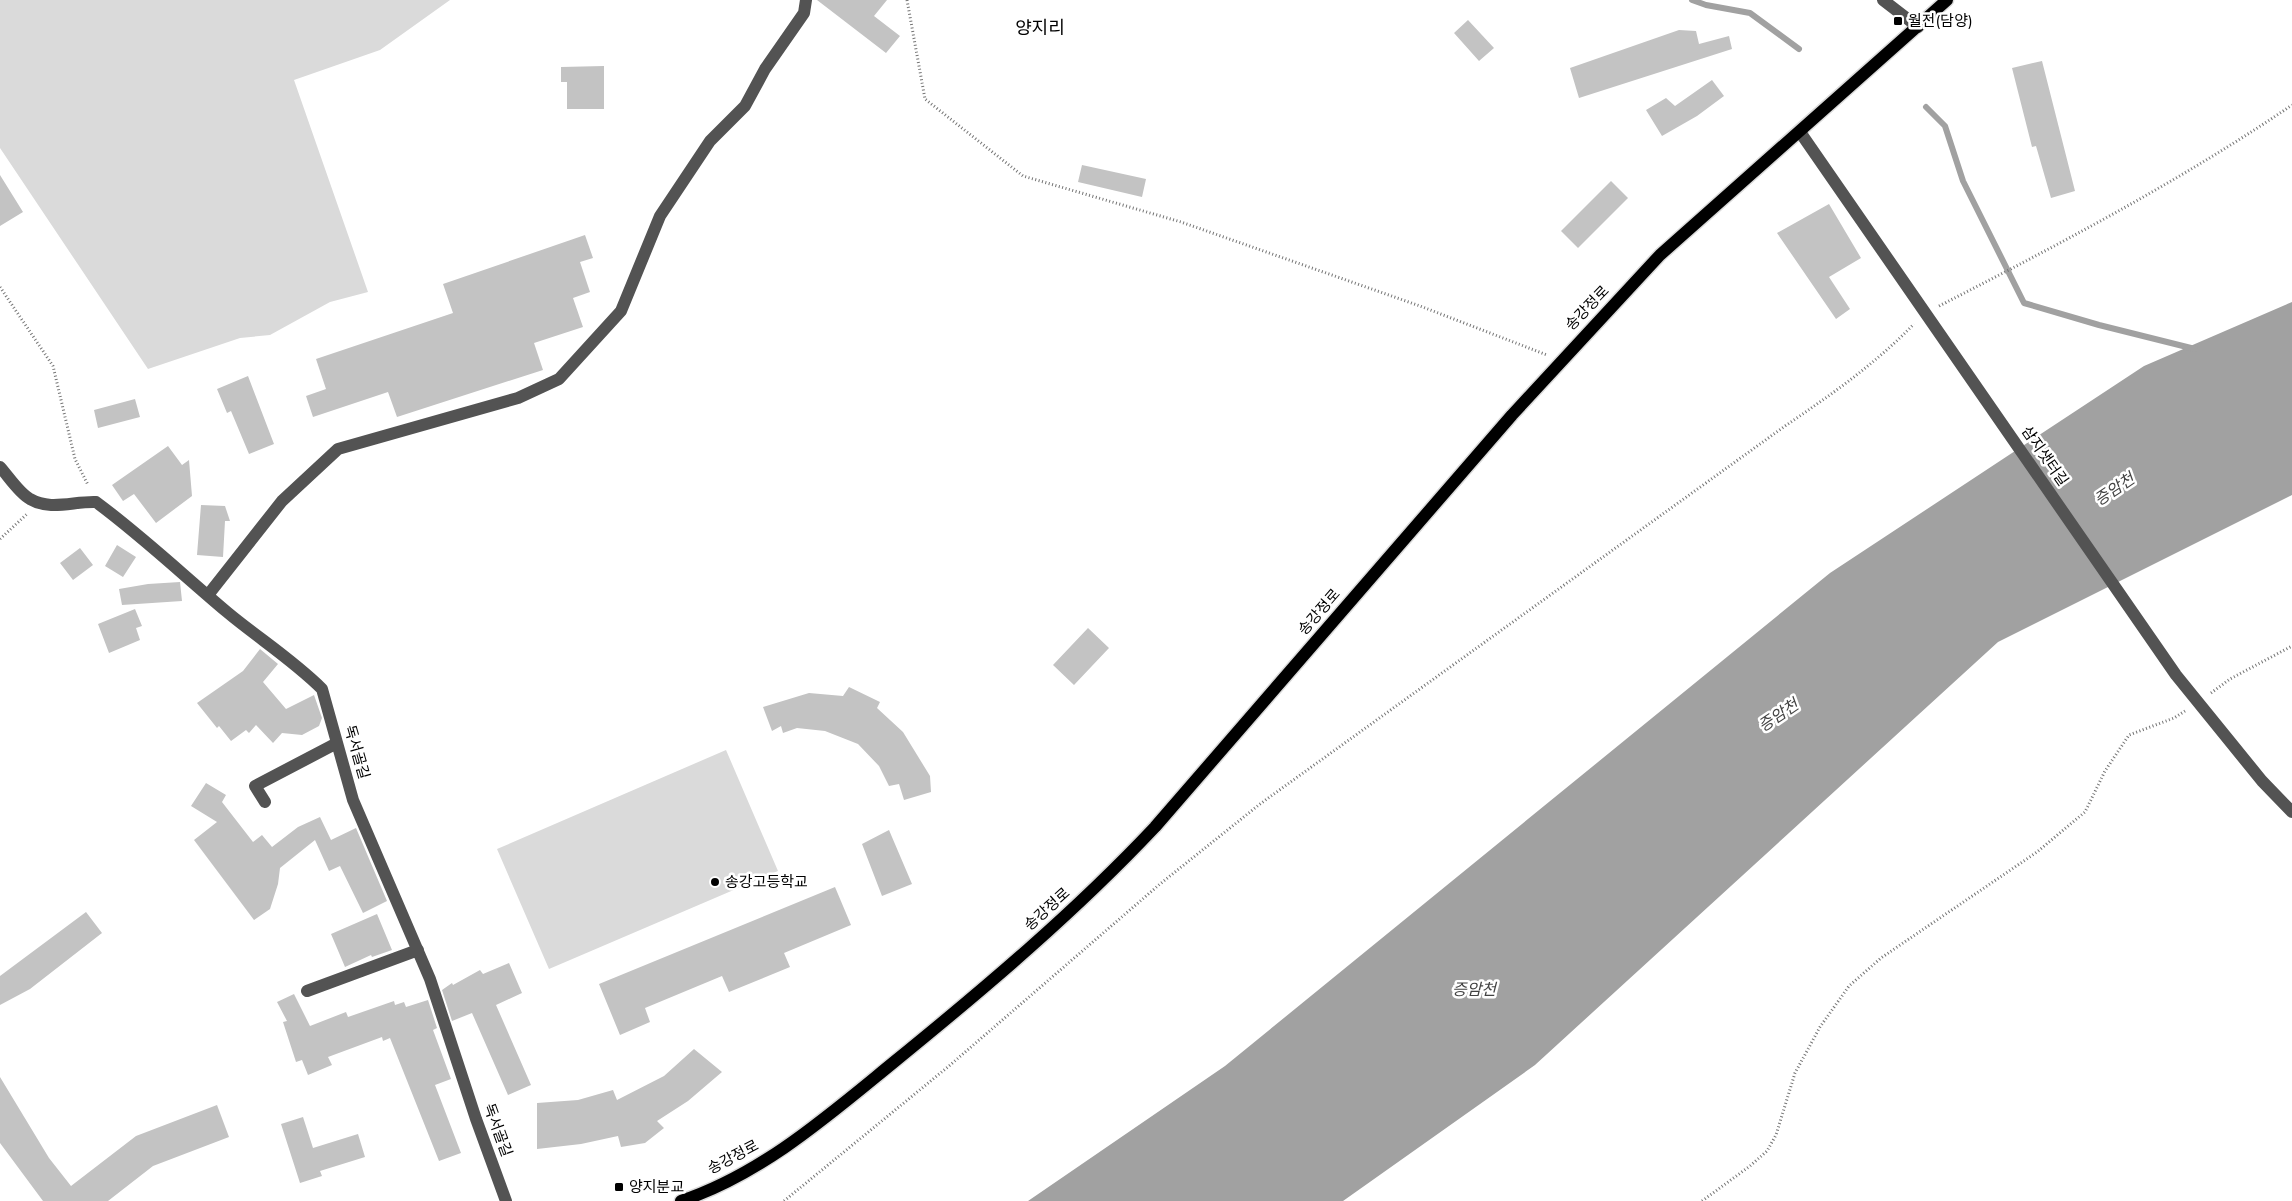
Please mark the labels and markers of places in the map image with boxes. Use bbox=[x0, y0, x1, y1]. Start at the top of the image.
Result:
place label: 월전(담양) bbox=[1908, 11, 1973, 30]
marker: 월전(담양) bbox=[1892, 15, 1904, 27]
place label: 송강고등학교 bbox=[725, 872, 808, 891]
marker: 송강고등학교 bbox=[709, 876, 721, 888]
place label: 양지분교 bbox=[629, 1177, 684, 1196]
marker: 양지분교 bbox=[613, 1181, 625, 1193]

